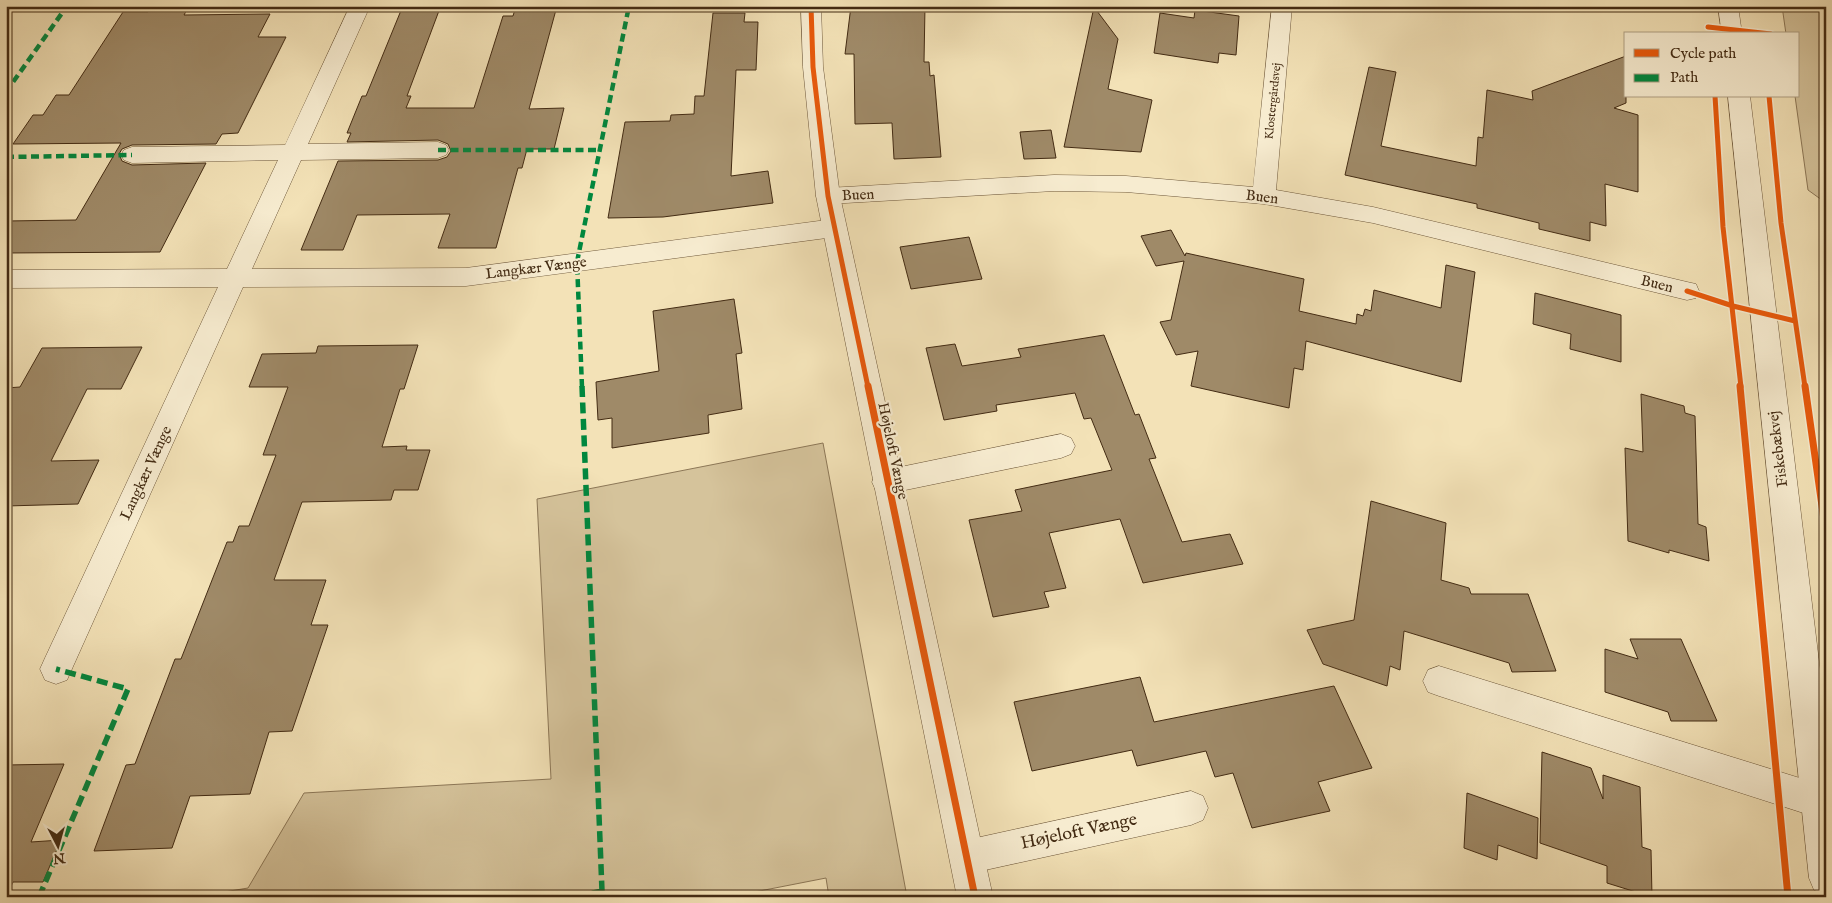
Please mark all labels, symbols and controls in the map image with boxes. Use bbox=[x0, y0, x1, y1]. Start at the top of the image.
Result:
legend bbox=[1624, 32, 1800, 98]
text: Cycle path bbox=[1670, 44, 1736, 63]
street label: Klostergårdsvej bbox=[1262, 62, 1284, 140]
text: Path bbox=[1670, 68, 1698, 87]
street label: Buen bbox=[841, 185, 875, 205]
street label: Buen bbox=[1245, 186, 1279, 208]
street label: Langkær Vænge bbox=[484, 252, 588, 284]
street label: Buen bbox=[1639, 271, 1675, 297]
street label: Højeloft Vænge bbox=[873, 401, 913, 501]
street label: Fiskebækvej bbox=[1764, 410, 1792, 488]
street label: Langkær Vænge bbox=[116, 423, 176, 523]
street label: Højeloft Vænge bbox=[1019, 808, 1139, 856]
north arrow bbox=[32, 820, 82, 870]
text: N bbox=[52, 848, 67, 868]

